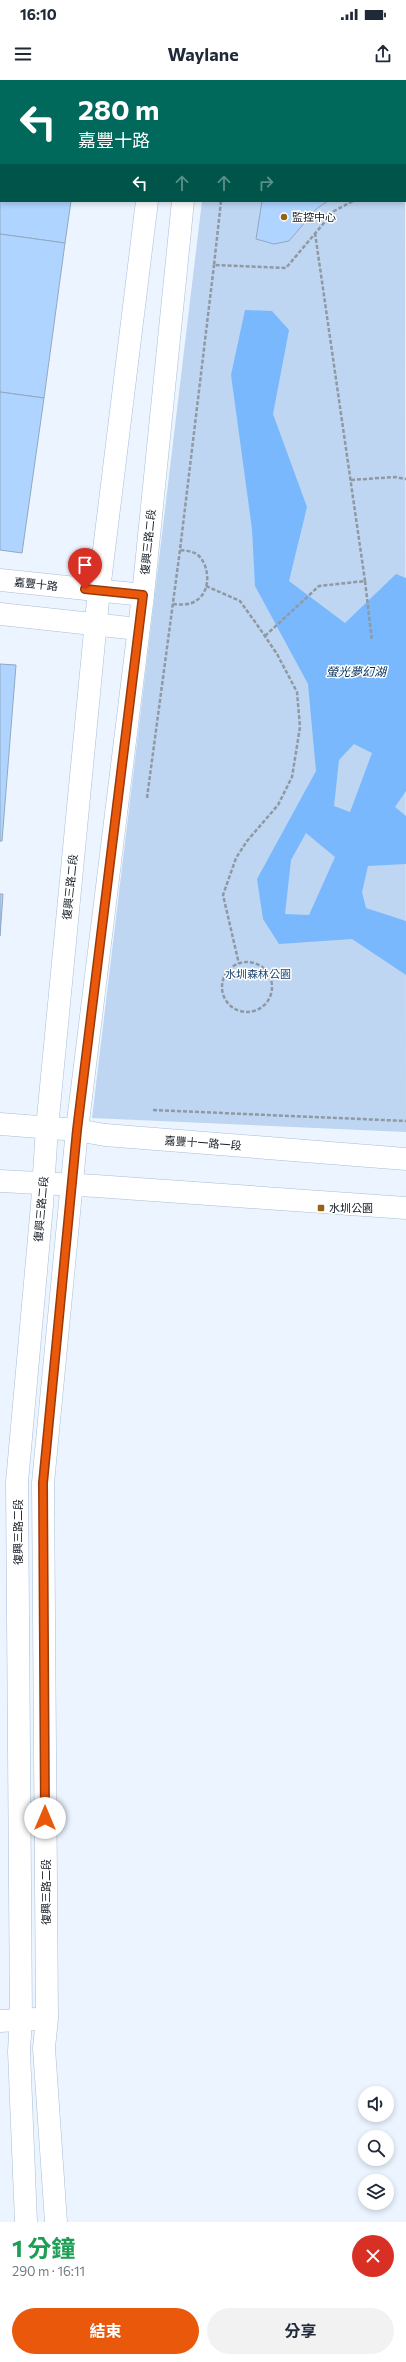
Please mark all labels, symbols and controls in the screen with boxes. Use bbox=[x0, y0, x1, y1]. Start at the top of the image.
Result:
text: 16:10 bbox=[20, 5, 57, 23]
icon: menu bbox=[12, 43, 34, 65]
text: Waylane bbox=[167, 43, 239, 65]
icon: share bbox=[372, 43, 394, 65]
text: 280 m bbox=[78, 92, 159, 126]
icon: left bbox=[12, 96, 64, 148]
text: 嘉豐十路 bbox=[78, 129, 150, 151]
icon: left bbox=[129, 172, 151, 194]
icon: ahead bbox=[171, 172, 193, 194]
icon: ahead bbox=[213, 172, 235, 194]
icon: right bbox=[255, 172, 277, 194]
place label: 監控中心 bbox=[292, 210, 336, 223]
marker: 監控中心 bbox=[279, 212, 289, 222]
street label: 復興三路二段 bbox=[138, 508, 157, 575]
pin bbox=[68, 548, 102, 589]
icon: arrive bbox=[74, 554, 96, 576]
street label: 嘉豐十路 bbox=[13, 575, 59, 592]
water label: 螢光夢幻湖 bbox=[326, 664, 388, 678]
street label: 復興三路二段 bbox=[60, 853, 79, 920]
park label: 水圳森林公園 bbox=[225, 967, 291, 980]
street label: 嘉豐十一路一段 bbox=[164, 1133, 242, 1152]
street label: 復興三路二段 bbox=[31, 1176, 50, 1242]
place label: 水圳公園 bbox=[329, 1201, 373, 1214]
marker: 水圳公園 bbox=[316, 1203, 326, 1213]
street label: 復興三路二段 bbox=[11, 1499, 24, 1565]
position arrow bbox=[24, 1797, 66, 1839]
street label: 復興三路二段 bbox=[39, 1859, 52, 1925]
map controls bbox=[358, 2086, 394, 2210]
button: sound bbox=[358, 2086, 394, 2122]
button: search bbox=[358, 2130, 394, 2166]
button: layers bbox=[358, 2174, 394, 2210]
text: 1 分鐘 bbox=[12, 2233, 75, 2262]
button: close bbox=[352, 2235, 394, 2277]
text: 290 m · 16:11 bbox=[12, 2263, 85, 2279]
button: 結束 bbox=[12, 2308, 199, 2354]
button: 分享 bbox=[207, 2308, 394, 2354]

